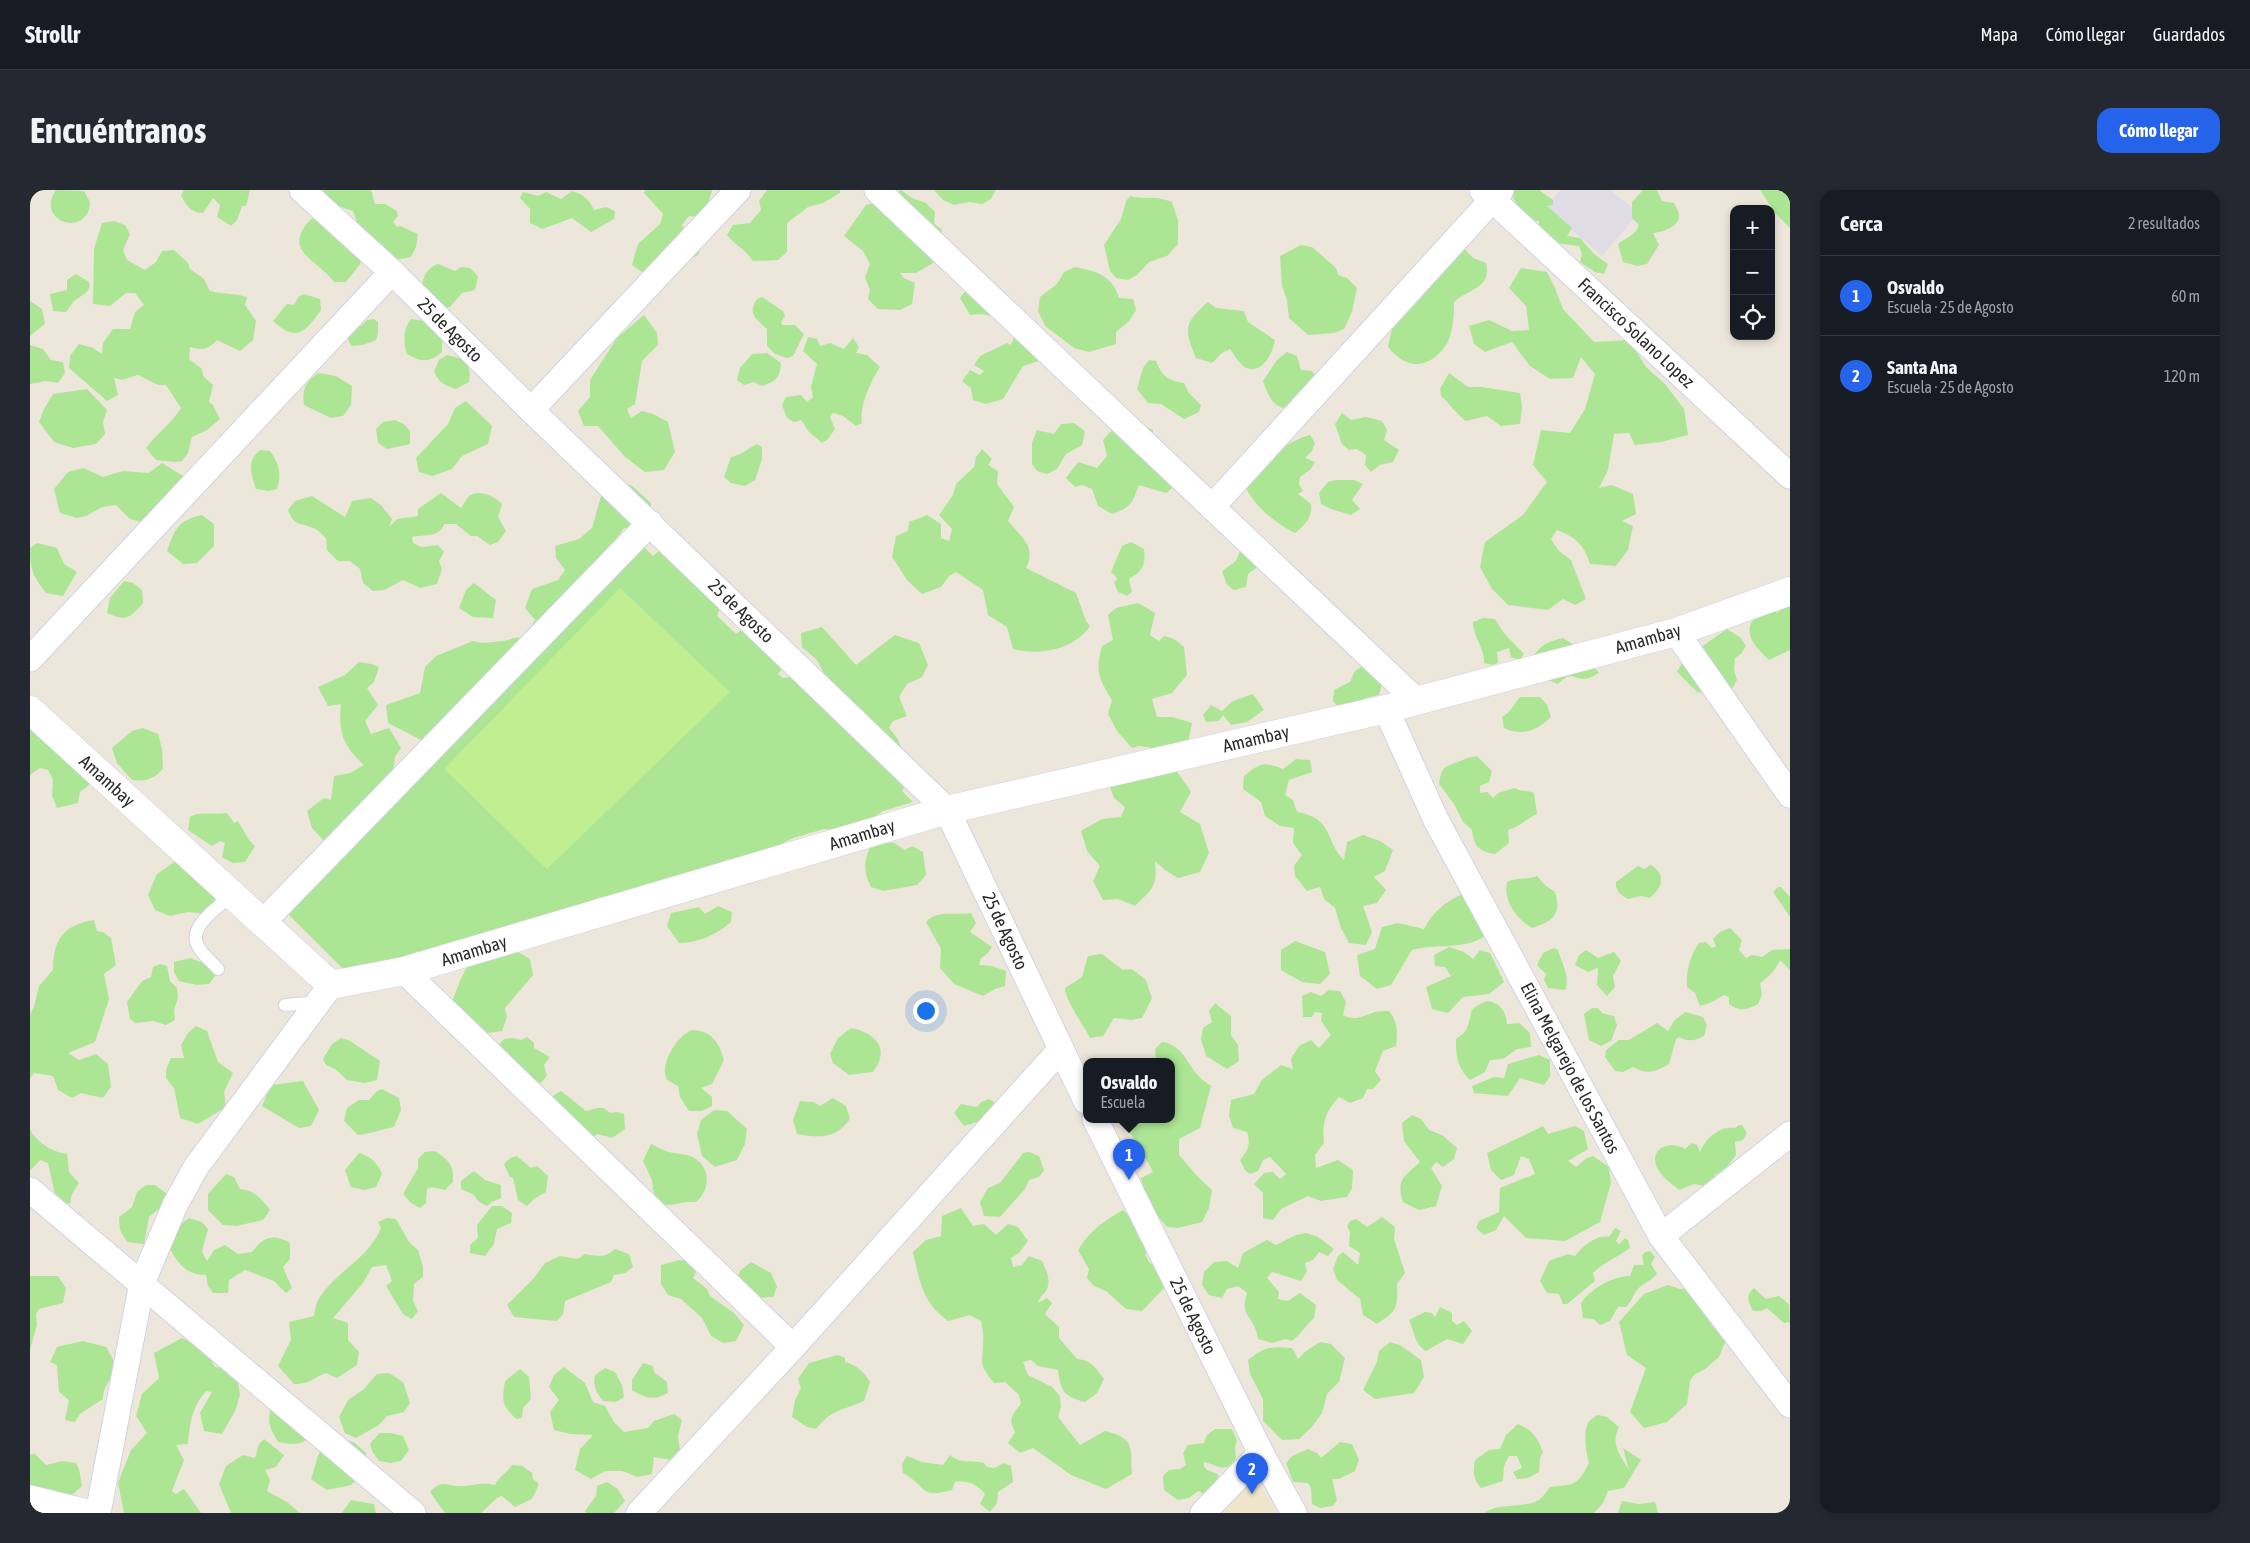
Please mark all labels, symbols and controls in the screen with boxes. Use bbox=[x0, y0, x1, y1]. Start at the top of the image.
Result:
text: Strollr bbox=[25, 21, 80, 48]
text: Mapa bbox=[1980, 24, 2018, 45]
text: Cómo llegar bbox=[2046, 24, 2125, 45]
text: Guardados bbox=[2153, 24, 2225, 45]
button: Cómo llegar bbox=[2097, 108, 2220, 153]
text: Encuéntranos bbox=[30, 110, 206, 150]
map controls bbox=[1730, 205, 1775, 340]
button: + bbox=[1730, 205, 1775, 250]
text: Cerca bbox=[1840, 211, 1883, 235]
text: 2 resultados bbox=[2128, 214, 2200, 232]
button: − bbox=[1730, 250, 1775, 295]
street label: Francisco Solano Lopez bbox=[1574, 273, 1699, 392]
text: Osvaldo bbox=[1887, 276, 1944, 298]
text: 1 bbox=[1852, 287, 1860, 305]
text: 60 m bbox=[2171, 287, 2200, 305]
street label: 25 de Agosto bbox=[414, 293, 487, 366]
button: locate bbox=[1730, 295, 1775, 340]
text: Escuela · 25 de Agosto bbox=[1887, 298, 2014, 316]
text: Santa Ana bbox=[1887, 356, 1957, 378]
text: 2 bbox=[1852, 367, 1860, 385]
text: 120 m bbox=[2164, 367, 2200, 385]
text: Escuela · 25 de Agosto bbox=[1887, 378, 2014, 396]
street label: 25 de Agosto bbox=[704, 574, 779, 647]
street label: Amambay bbox=[1613, 619, 1683, 658]
street label: Amambay bbox=[1221, 721, 1291, 756]
street label: Amambay bbox=[75, 750, 139, 811]
street label: Amambay bbox=[827, 815, 897, 854]
street label: 25 de Agosto bbox=[978, 889, 1033, 973]
street label: Amambay bbox=[439, 931, 509, 970]
street label: Elina Melgarejo de los Santos bbox=[1516, 979, 1624, 1157]
your location bbox=[913, 998, 939, 1024]
popup bbox=[1083, 1058, 1175, 1123]
text: Osvaldo bbox=[1100, 1071, 1158, 1093]
text: Escuela bbox=[1100, 1093, 1146, 1111]
pin: 1 bbox=[1113, 1139, 1145, 1180]
street label: 25 de Agosto bbox=[1166, 1274, 1221, 1358]
pin: 2 bbox=[1236, 1453, 1268, 1494]

